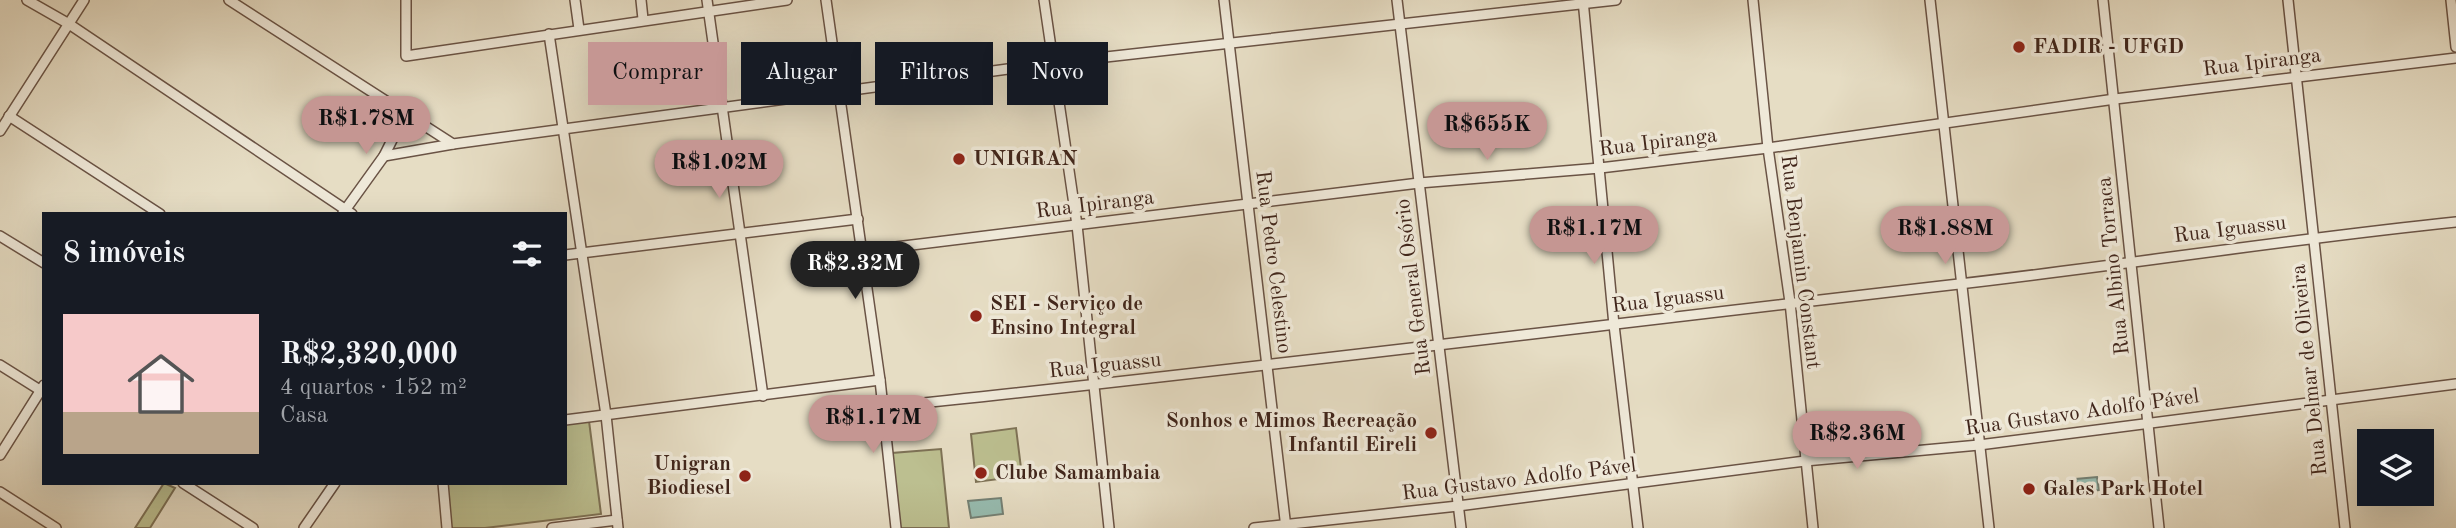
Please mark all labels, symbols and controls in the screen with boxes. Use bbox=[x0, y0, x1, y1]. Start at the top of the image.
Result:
place label: FADIR - UFGD bbox=[2033, 37, 2184, 58]
marker: FADIR - UFGD bbox=[2011, 39, 2027, 55]
chip: Comprar bbox=[588, 42, 727, 105]
chip: Alugar bbox=[741, 42, 861, 105]
chip: Filtros bbox=[875, 42, 993, 105]
chip: Novo bbox=[1007, 42, 1108, 105]
street label: Rua Ipiranga bbox=[2201, 45, 2323, 81]
pin: R$1.78M bbox=[301, 96, 431, 156]
pin: R$655K bbox=[1430, 102, 1544, 162]
text: R$1.78M bbox=[317, 107, 415, 130]
text: R$655K bbox=[1443, 113, 1531, 136]
street label: Rua Ipiranga bbox=[1597, 125, 1719, 161]
pin: R$1.02M bbox=[654, 140, 784, 200]
place label: UNIGRAN bbox=[973, 149, 1077, 170]
text: R$1.02M bbox=[670, 151, 768, 174]
marker: UNIGRAN bbox=[951, 151, 967, 167]
street label: Rua Benjamin Constant bbox=[1776, 154, 1824, 370]
street label: Rua Pedro Celestino bbox=[1251, 169, 1295, 355]
street label: Rua Albino Torraca bbox=[2094, 176, 2134, 356]
street label: Rua Ipiranga bbox=[1034, 187, 1156, 223]
street label: Rua General Osório bbox=[1393, 198, 1435, 376]
pin: R$1.17M bbox=[1529, 206, 1659, 266]
pin: R$1.88M bbox=[1880, 206, 2010, 266]
street label: Rua Iguassu bbox=[2173, 213, 2287, 247]
text: R$1.17M bbox=[1545, 217, 1643, 240]
text: R$1.88M bbox=[1896, 217, 1994, 240]
icon: filters bbox=[508, 235, 546, 273]
text: 8 imóveis bbox=[63, 239, 185, 269]
pin: R$2.32M bbox=[790, 242, 920, 301]
text: R$2.32M bbox=[806, 252, 904, 275]
street label: Rua Delmar de Oliveira bbox=[2288, 263, 2332, 477]
street label: Rua Iguassu bbox=[1611, 283, 1725, 317]
place label: SEI - Serviço de Ensino Integral bbox=[990, 294, 1143, 339]
marker: SEI - Serviço de Ensino Integral bbox=[968, 308, 984, 324]
text: R$2,320,000 bbox=[280, 340, 458, 370]
icon: home bbox=[119, 342, 203, 426]
street label: Rua Iguassu bbox=[1048, 350, 1162, 382]
text: 4 quartos · 152 m² bbox=[280, 376, 467, 399]
street label: Rua Gustavo Adolfo Pável bbox=[1964, 386, 2201, 440]
pin: R$1.17M bbox=[808, 396, 938, 455]
text: Casa bbox=[280, 404, 328, 427]
text: R$1.17M bbox=[824, 406, 922, 429]
place label: Sonhos e Mimos Recreação Infantil Eireli bbox=[1166, 411, 1417, 456]
pin: R$2.36M bbox=[1792, 412, 1922, 471]
text: R$2.36M bbox=[1808, 422, 1906, 445]
marker: Sonhos e Mimos Recreação Infantil Eireli bbox=[1423, 425, 1439, 441]
map controls bbox=[2357, 429, 2434, 506]
button: layers bbox=[2357, 429, 2434, 506]
place label: Unigran Biodiesel bbox=[646, 454, 731, 499]
street label: Rua Gustavo Adolfo Pável bbox=[1400, 455, 1638, 505]
place label: Clube Samambaia bbox=[995, 463, 1161, 484]
marker: Clube Samambaia bbox=[973, 465, 989, 481]
marker: Unigran Biodiesel bbox=[737, 468, 753, 484]
place label: Gales Park Hotel bbox=[2043, 479, 2203, 500]
marker: Gales Park Hotel bbox=[2021, 481, 2037, 497]

